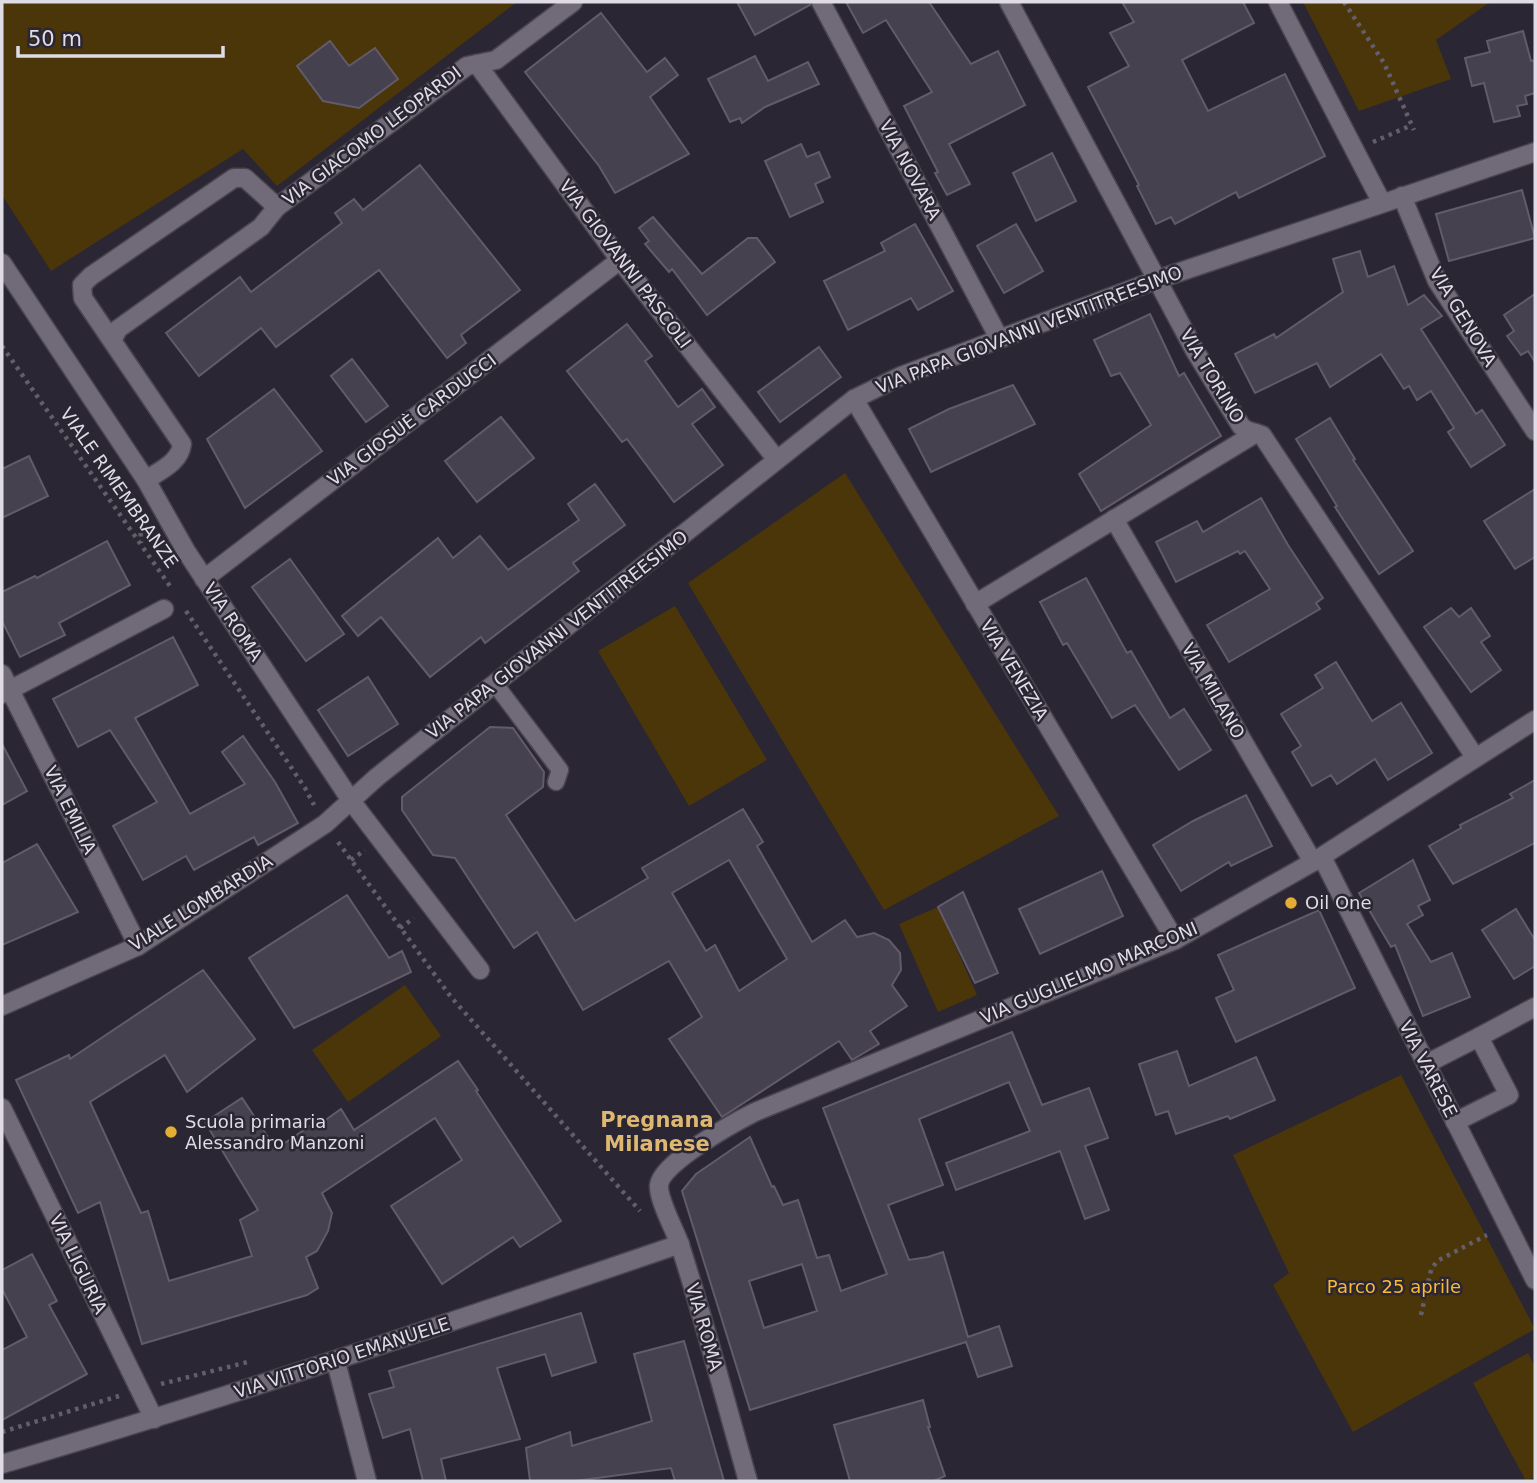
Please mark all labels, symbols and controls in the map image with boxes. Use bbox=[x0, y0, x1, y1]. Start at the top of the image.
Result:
scale bar bbox=[18, 14, 222, 58]
text: 50 m bbox=[28, 27, 82, 51]
street label: VIA GIACOMO LEOPARDI bbox=[278, 62, 465, 210]
street label: VIA NOVARA bbox=[875, 116, 946, 224]
street label: VIA GIOVANNI PASCOLI bbox=[555, 175, 696, 352]
street label: VIA PAPA GIOVANNI VENTITREESIMO bbox=[873, 261, 1185, 398]
street label: VIA GENOVA bbox=[1426, 263, 1502, 371]
street label: VIA TORINO bbox=[1176, 325, 1249, 427]
street label: VIA GIOSUÈ CARDUCCI bbox=[323, 349, 500, 490]
street label: VIALE RIMEMBRANZE bbox=[56, 403, 183, 572]
street label: VIA PAPA GIOVANNI VENTITREESIMO bbox=[422, 526, 692, 743]
street label: VIA ROMA bbox=[199, 578, 268, 666]
street label: VIA VENEZIA bbox=[976, 615, 1053, 725]
street label: VIA MILANO bbox=[1178, 639, 1249, 742]
street label: VIA EMILIA bbox=[40, 762, 101, 858]
street label: VIALE LOMBARDIA bbox=[125, 850, 277, 955]
place label: Oil One bbox=[1305, 892, 1372, 913]
marker: Oil One bbox=[1283, 895, 1299, 911]
street label: VIA GUGLIELMO MARCONI bbox=[977, 917, 1201, 1028]
street label: VIA VARESE bbox=[1395, 1017, 1462, 1121]
district label: Pregnana Milanese bbox=[600, 1108, 714, 1156]
place label: Scuola primaria Alessandro Manzoni bbox=[185, 1111, 365, 1153]
marker: Scuola primaria Alessandro Manzoni bbox=[163, 1124, 179, 1140]
street label: VIA LIGURIA bbox=[45, 1211, 112, 1318]
park label: Parco 25 aprile bbox=[1327, 1276, 1461, 1297]
street label: VIA ROMA bbox=[682, 1281, 727, 1374]
street label: VIA VITTORIO EMANUELE bbox=[231, 1313, 452, 1402]

